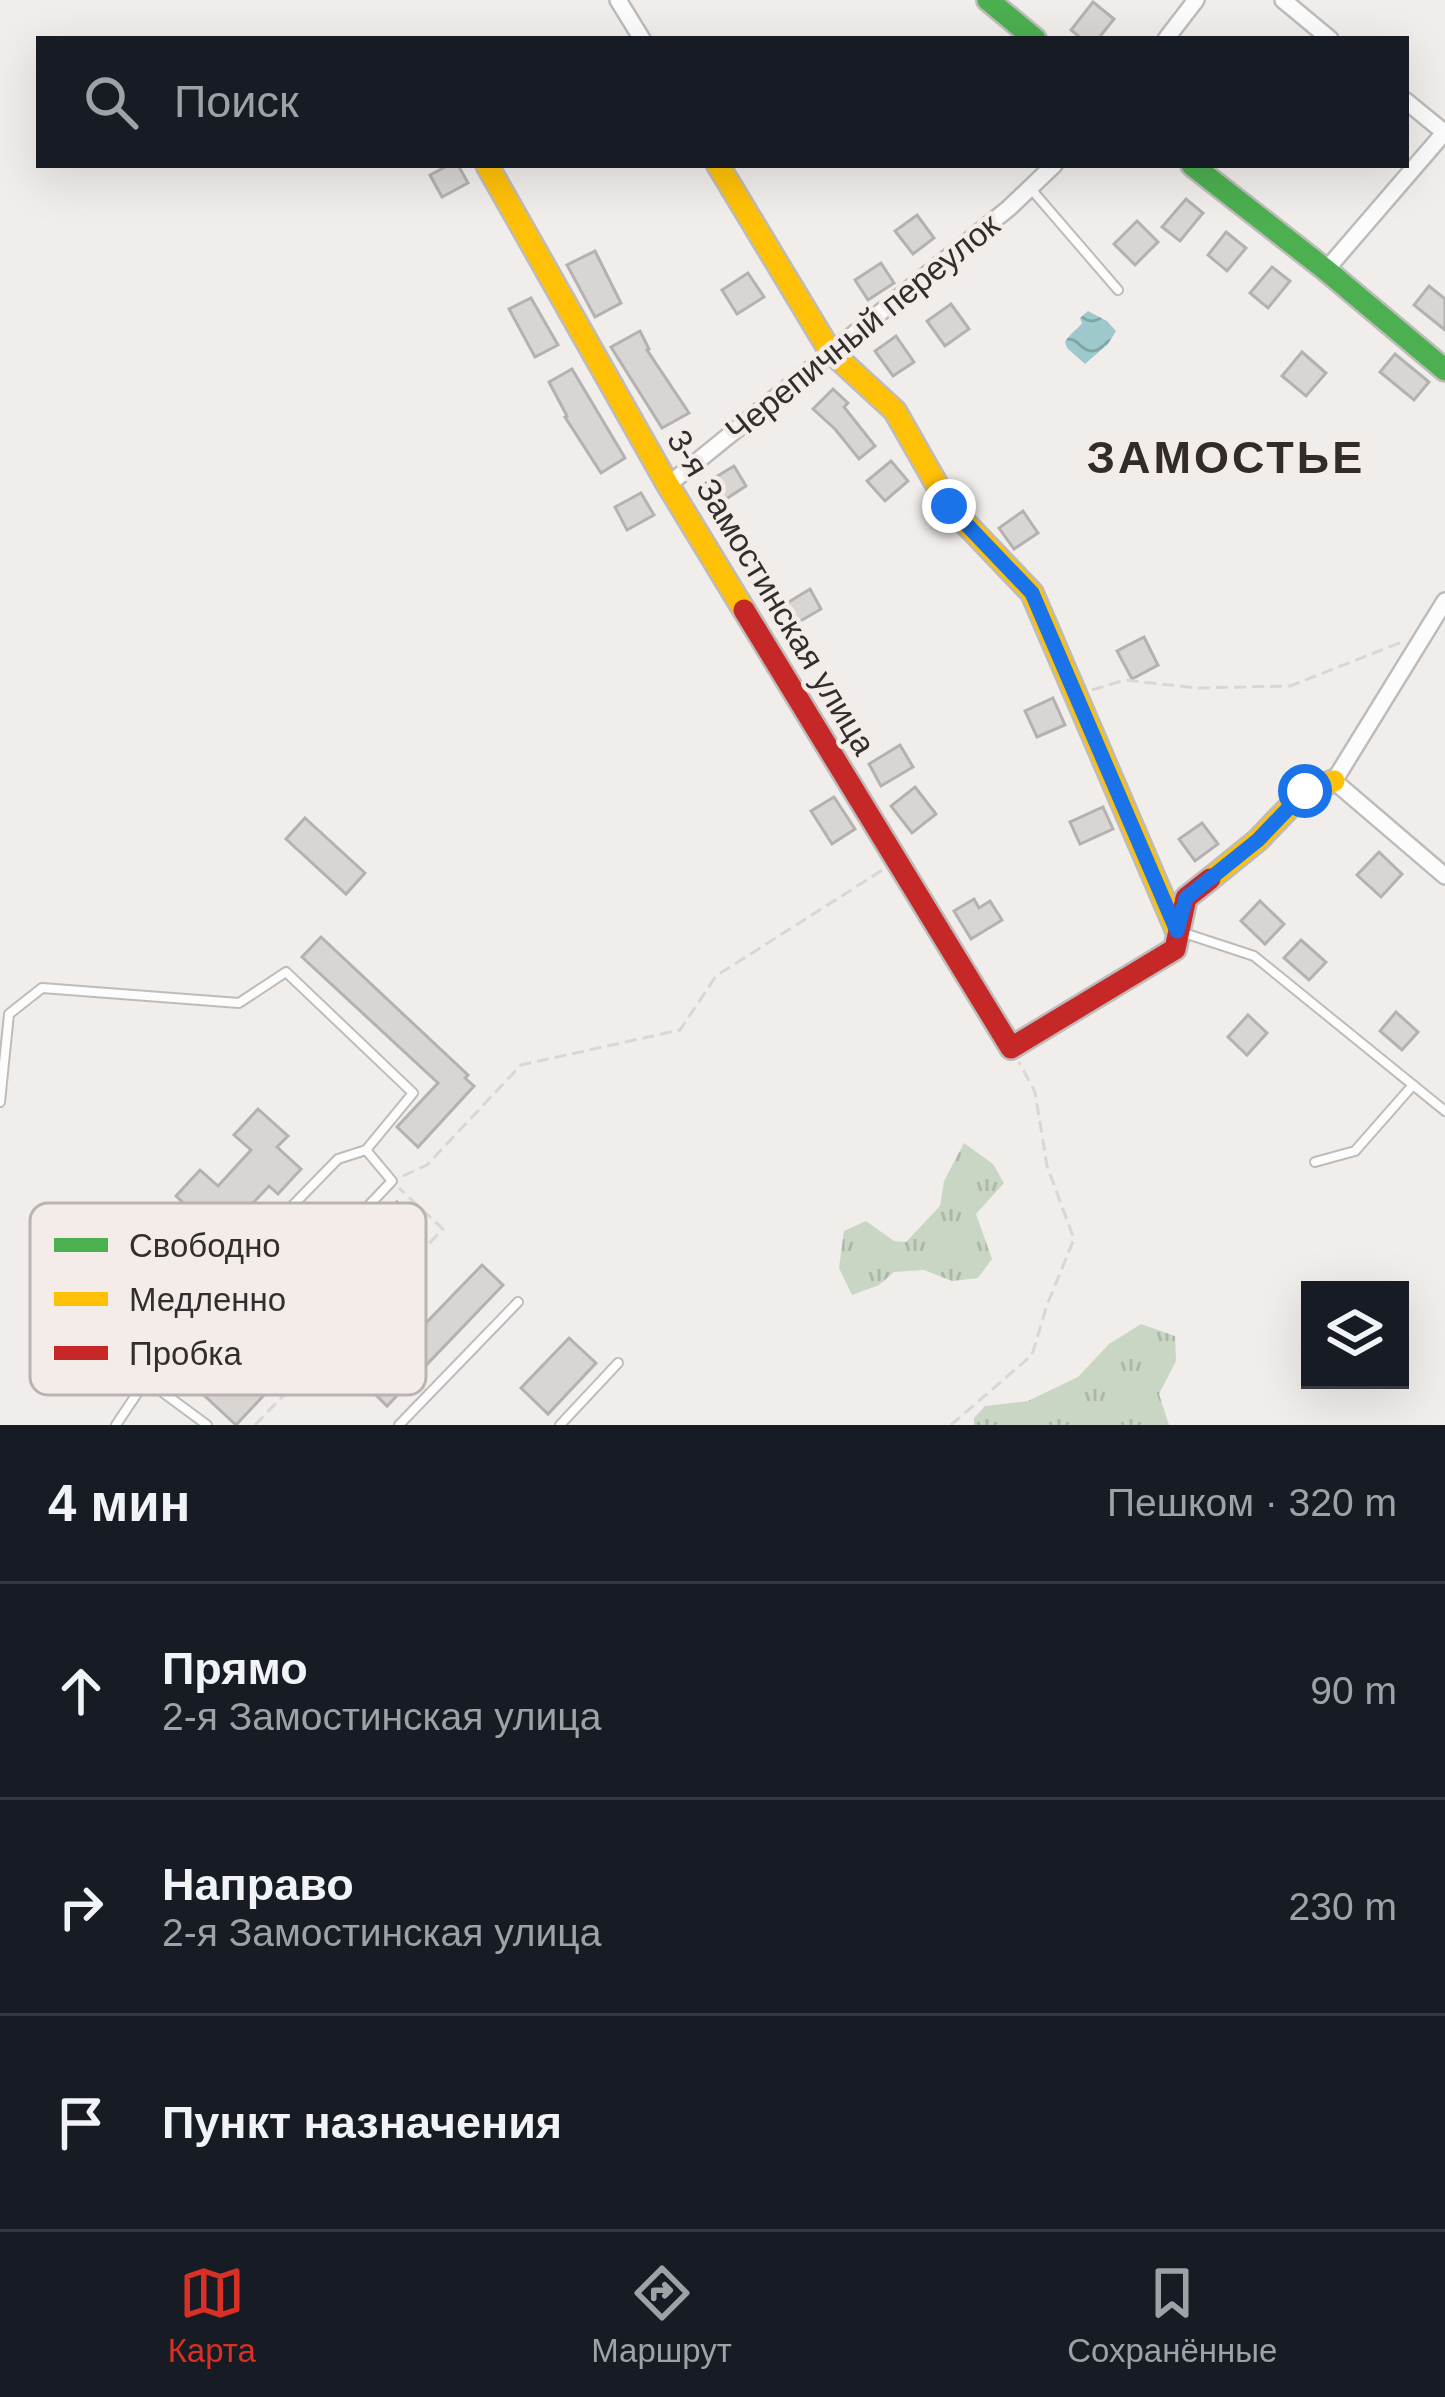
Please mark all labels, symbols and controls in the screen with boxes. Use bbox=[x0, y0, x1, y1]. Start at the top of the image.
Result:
search box bbox=[36, 36, 1409, 168]
icon: search bbox=[78, 69, 144, 135]
text: Поиск bbox=[174, 76, 299, 127]
street label: Черепичный переулок bbox=[718, 205, 1007, 449]
street label: 3-я Замостинская улица bbox=[660, 423, 883, 762]
district label: ЗАМОСТЬЕ bbox=[1087, 432, 1365, 483]
route end bbox=[922, 479, 976, 533]
route start bbox=[1278, 764, 1332, 818]
legend bbox=[30, 1203, 426, 1395]
text: Свободно bbox=[129, 1227, 281, 1264]
text: Медленно bbox=[129, 1281, 286, 1318]
map controls bbox=[1301, 1281, 1409, 1389]
button: layers bbox=[1301, 1281, 1409, 1389]
text: Пробка bbox=[129, 1335, 242, 1372]
text: 4 мин bbox=[48, 1475, 190, 1532]
text: Пешком · 320 m bbox=[1107, 1481, 1397, 1524]
text: Прямо bbox=[162, 1643, 308, 1694]
icon: ahead bbox=[48, 1658, 114, 1724]
text: 90 m bbox=[1310, 1669, 1397, 1712]
text: 2-я Замостинская улица bbox=[162, 1695, 601, 1738]
text: Направо bbox=[162, 1859, 354, 1910]
icon: right bbox=[48, 1874, 114, 1940]
text: 230 m bbox=[1289, 1885, 1397, 1928]
text: 2-я Замостинская улица bbox=[162, 1911, 601, 1954]
icon: arrive bbox=[48, 2090, 114, 2156]
text: Пункт назначения bbox=[162, 2097, 562, 2148]
tab: Карта bbox=[168, 2260, 256, 2370]
tab: Маршрут bbox=[591, 2260, 732, 2370]
tab: Сохранённые bbox=[1067, 2260, 1277, 2370]

